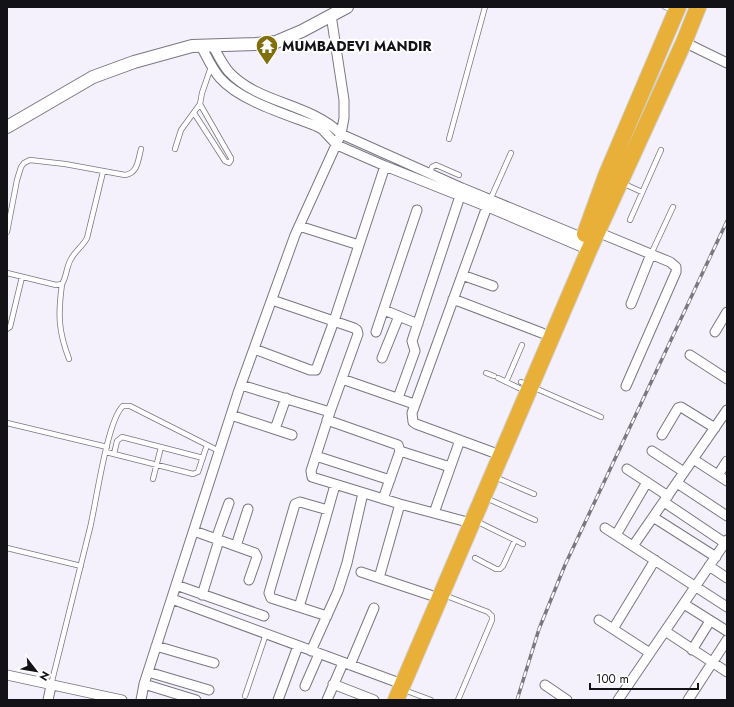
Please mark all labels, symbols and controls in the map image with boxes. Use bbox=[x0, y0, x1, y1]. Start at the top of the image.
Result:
temple icon: MUMBADEVI MANDIR bbox=[254, 33, 280, 66]
place label: MUMBADEVI MANDIR bbox=[282, 36, 432, 56]
north arrow bbox=[16, 651, 56, 691]
scale bar bbox=[590, 665, 698, 691]
text: N bbox=[35, 668, 54, 684]
text: 100 m bbox=[596, 670, 629, 688]

